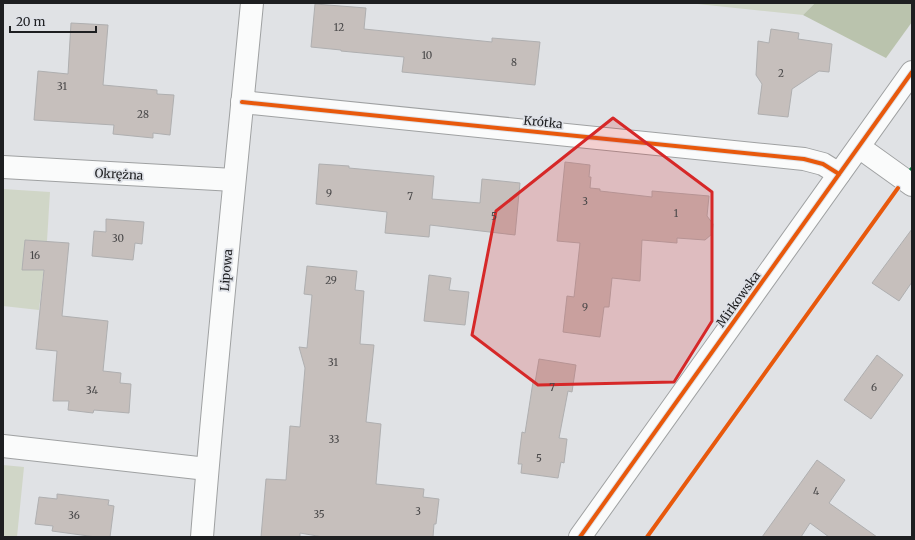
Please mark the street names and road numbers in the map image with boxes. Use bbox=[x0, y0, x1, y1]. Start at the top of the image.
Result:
street label: Krótka bbox=[523, 112, 564, 132]
street label: Okrężna bbox=[94, 165, 144, 183]
street label: Lipowa bbox=[217, 248, 235, 292]
street label: Mirkowska bbox=[713, 268, 764, 330]

